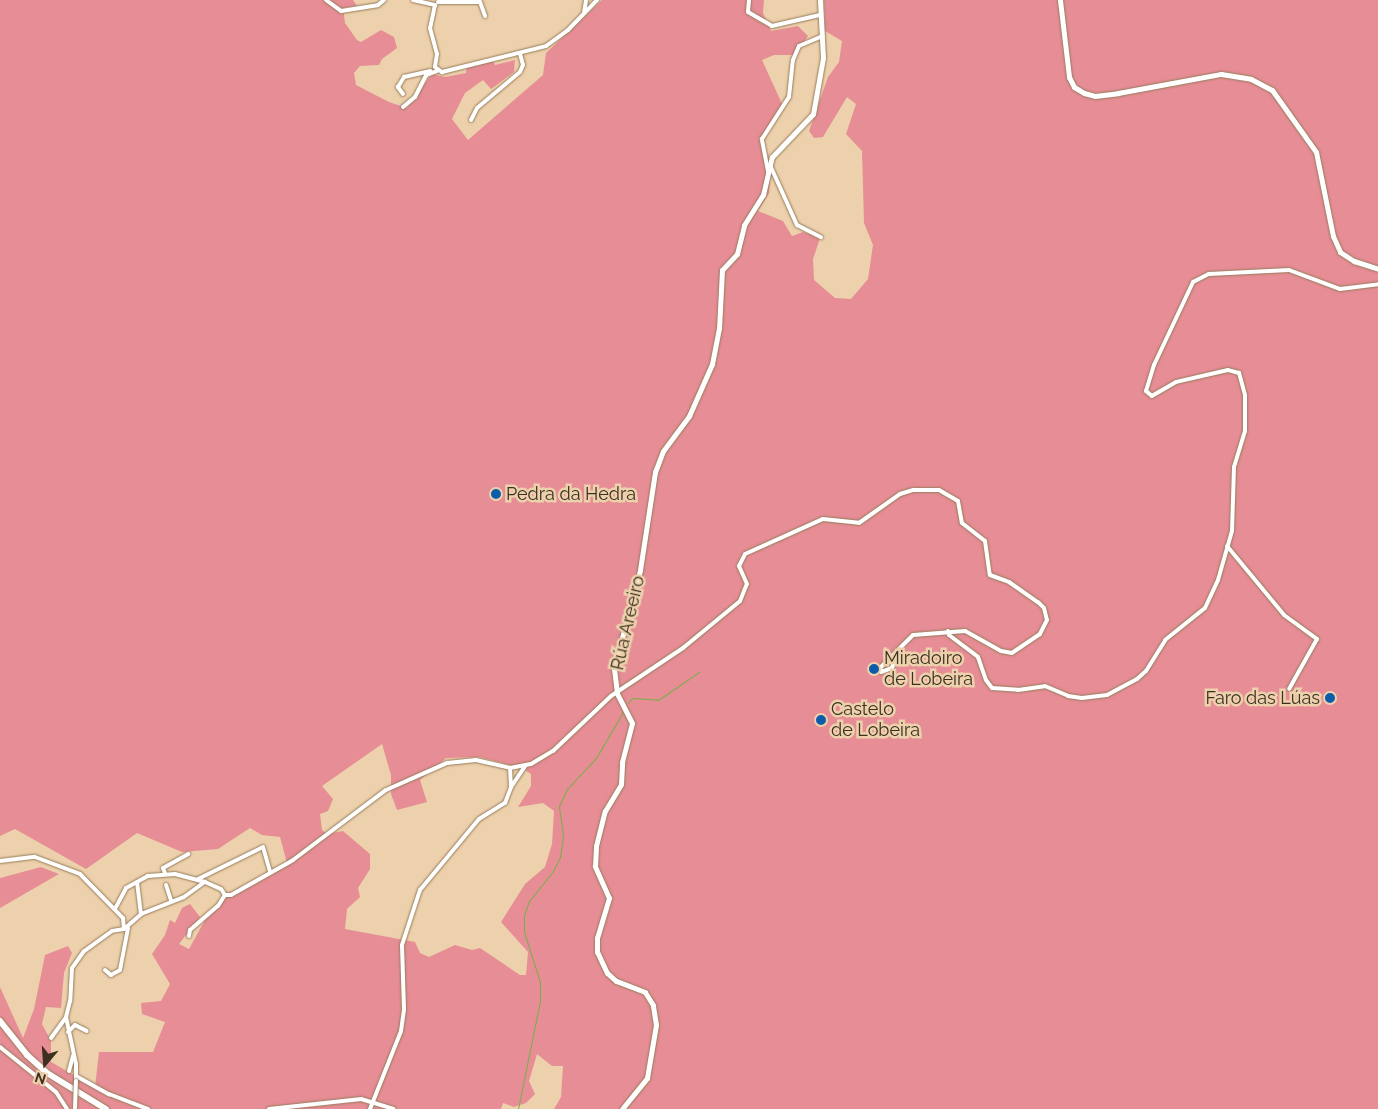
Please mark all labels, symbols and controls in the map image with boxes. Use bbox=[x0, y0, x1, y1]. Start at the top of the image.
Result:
place label: Pedra da Hedra bbox=[506, 483, 636, 505]
marker: Pedra da Hedra bbox=[490, 488, 502, 500]
street label: Rúa Areeiro bbox=[607, 573, 649, 673]
place label: Miradoiro de Lobeira bbox=[884, 648, 973, 691]
marker: Miradoiro de Lobeira bbox=[868, 663, 880, 675]
place label: Faro das Lúas bbox=[1205, 687, 1320, 709]
marker: Faro das Lúas bbox=[1324, 692, 1336, 704]
place label: Castelo de Lobeira bbox=[831, 699, 920, 742]
marker: Castelo de Lobeira bbox=[815, 714, 827, 726]
north arrow bbox=[20, 1039, 70, 1089]
text: N bbox=[33, 1069, 48, 1088]

